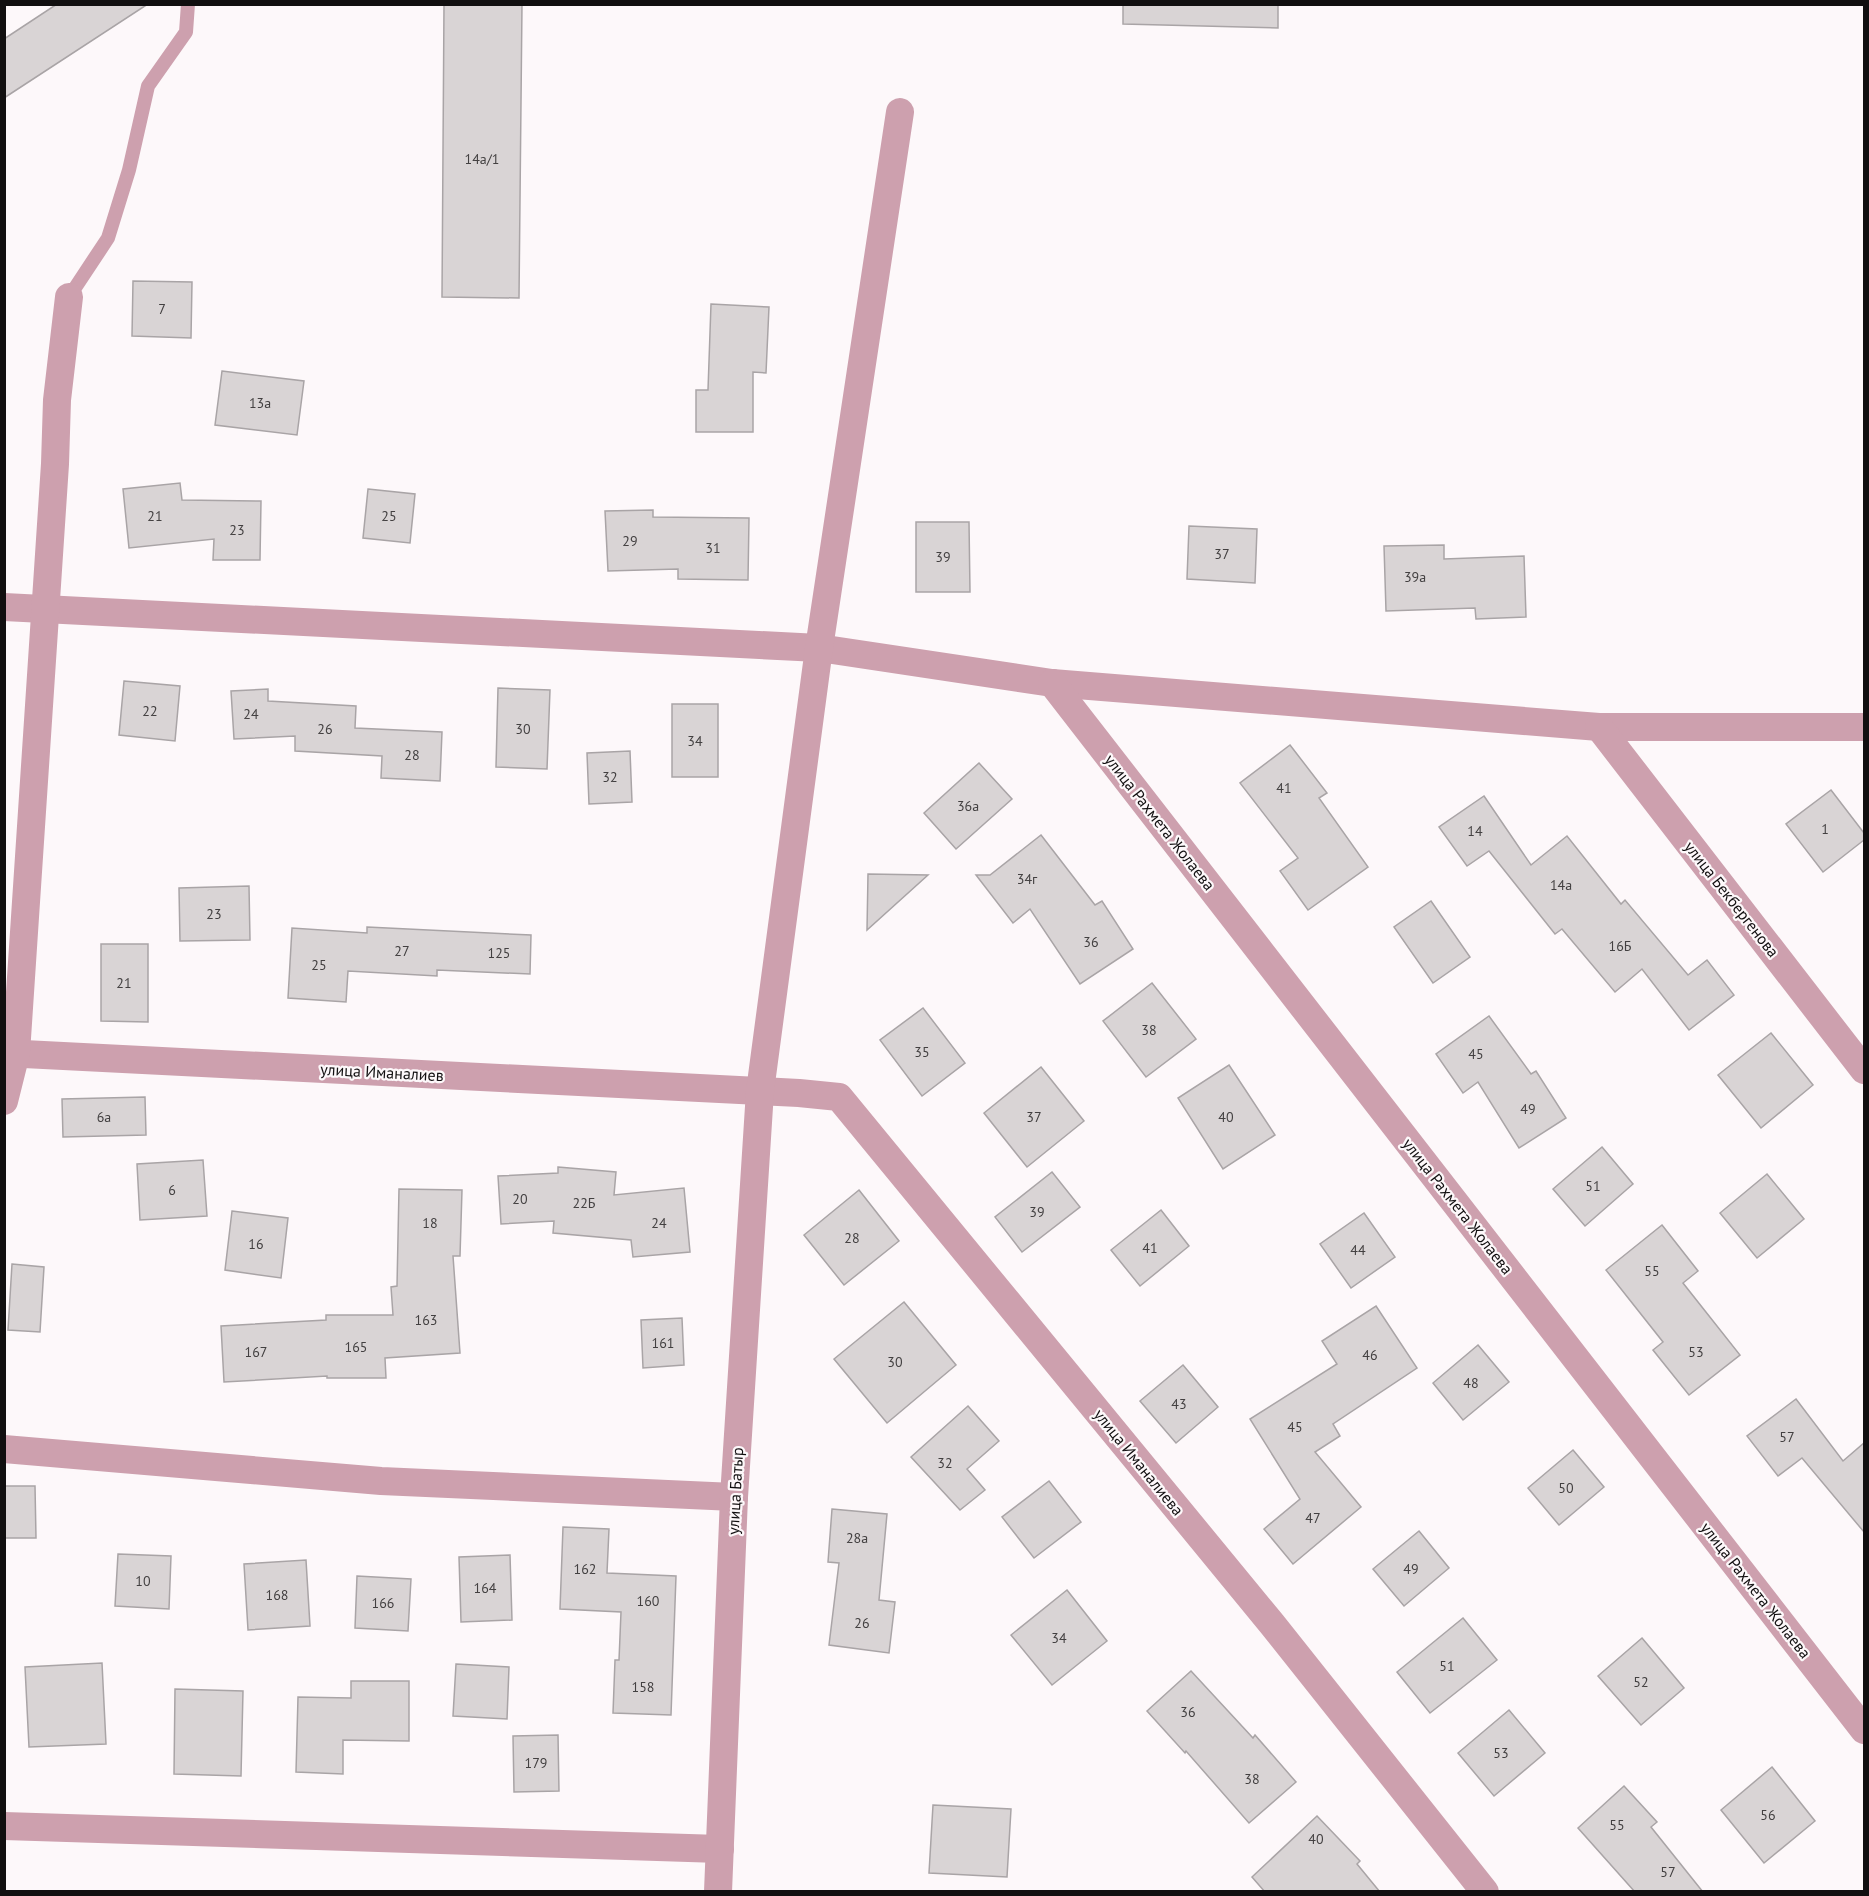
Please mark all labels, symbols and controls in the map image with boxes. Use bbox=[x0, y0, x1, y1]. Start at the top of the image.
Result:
house number: 14а/1 bbox=[465, 150, 499, 168]
house number: 7 bbox=[158, 300, 166, 318]
house number: 13а bbox=[249, 394, 271, 412]
house number: 21 bbox=[147, 507, 163, 525]
house number: 25 bbox=[381, 507, 397, 525]
house number: 23 bbox=[229, 521, 245, 539]
house number: 29 bbox=[622, 532, 638, 550]
house number: 31 bbox=[705, 539, 721, 557]
house number: 37 bbox=[1214, 545, 1230, 563]
house number: 39 bbox=[935, 548, 951, 566]
house number: 39а bbox=[1404, 568, 1426, 586]
house number: 22 bbox=[142, 702, 158, 720]
house number: 24 bbox=[243, 705, 259, 723]
house number: 26 bbox=[317, 720, 333, 738]
house number: 30 bbox=[515, 720, 531, 738]
house number: 34 bbox=[687, 732, 703, 750]
house number: 28 bbox=[404, 746, 420, 764]
street label: улица Рахмета Жолаева bbox=[1101, 750, 1219, 894]
house number: 32 bbox=[602, 768, 618, 786]
house number: 41 bbox=[1276, 779, 1292, 797]
house number: 36а bbox=[957, 797, 979, 815]
house number: 1 bbox=[1821, 820, 1829, 838]
house number: 14 bbox=[1467, 822, 1483, 840]
street label: улица Бекбергенова bbox=[1680, 837, 1784, 961]
house number: 34г bbox=[1017, 870, 1038, 888]
house number: 14а bbox=[1550, 876, 1572, 894]
house number: 23 bbox=[206, 905, 222, 923]
house number: 36 bbox=[1083, 933, 1099, 951]
house number: 16Б bbox=[1609, 937, 1632, 955]
house number: 27 bbox=[394, 942, 410, 960]
house number: 125 bbox=[488, 944, 510, 962]
house number: 25 bbox=[311, 956, 327, 974]
house number: 21 bbox=[116, 974, 132, 992]
house number: 38 bbox=[1141, 1021, 1157, 1039]
house number: 35 bbox=[914, 1043, 930, 1061]
house number: 45 bbox=[1468, 1045, 1484, 1063]
street label: улица Иманалиев bbox=[320, 1059, 444, 1085]
house number: 49 bbox=[1520, 1100, 1536, 1118]
house number: 6а bbox=[97, 1108, 111, 1126]
house number: 37 bbox=[1026, 1108, 1042, 1126]
house number: 40 bbox=[1218, 1108, 1234, 1126]
street label: улица Рахмета Жолаева bbox=[1399, 1134, 1517, 1278]
house number: 51 bbox=[1585, 1177, 1601, 1195]
house number: 6 bbox=[168, 1181, 176, 1199]
house number: 20 bbox=[512, 1190, 528, 1208]
house number: 22Б bbox=[573, 1194, 596, 1212]
house number: 39 bbox=[1029, 1203, 1045, 1221]
house number: 18 bbox=[422, 1214, 438, 1232]
house number: 24 bbox=[651, 1214, 667, 1232]
house number: 28 bbox=[844, 1229, 860, 1247]
house number: 16 bbox=[248, 1235, 264, 1253]
house number: 41 bbox=[1142, 1239, 1158, 1257]
house number: 44 bbox=[1350, 1241, 1366, 1259]
house number: 55 bbox=[1644, 1262, 1660, 1280]
house number: 163 bbox=[415, 1311, 437, 1329]
house number: 161 bbox=[652, 1334, 674, 1352]
house number: 165 bbox=[345, 1338, 367, 1356]
house number: 167 bbox=[245, 1343, 267, 1361]
house number: 53 bbox=[1688, 1343, 1704, 1361]
house number: 46 bbox=[1362, 1346, 1378, 1364]
house number: 30 bbox=[887, 1353, 903, 1371]
house number: 48 bbox=[1463, 1374, 1479, 1392]
house number: 43 bbox=[1171, 1395, 1187, 1413]
street label: улица Иманалиева bbox=[1090, 1405, 1188, 1519]
house number: 45 bbox=[1287, 1418, 1303, 1436]
house number: 57 bbox=[1779, 1428, 1795, 1446]
street label: улица Батыр bbox=[723, 1447, 747, 1535]
house number: 32 bbox=[937, 1454, 953, 1472]
house number: 50 bbox=[1558, 1479, 1574, 1497]
house number: 47 bbox=[1305, 1509, 1321, 1527]
street label: улица Рахмета Жолаева bbox=[1697, 1518, 1815, 1662]
house number: 28а bbox=[846, 1529, 868, 1547]
house number: 162 bbox=[574, 1560, 596, 1578]
house number: 49 bbox=[1403, 1560, 1419, 1578]
house number: 10 bbox=[135, 1572, 151, 1590]
house number: 164 bbox=[474, 1579, 497, 1597]
house number: 168 bbox=[266, 1586, 288, 1604]
house number: 160 bbox=[637, 1592, 660, 1610]
house number: 166 bbox=[372, 1594, 394, 1612]
house number: 26 bbox=[854, 1614, 870, 1632]
house number: 34 bbox=[1051, 1629, 1067, 1647]
house number: 51 bbox=[1439, 1657, 1455, 1675]
house number: 52 bbox=[1633, 1673, 1649, 1691]
house number: 158 bbox=[632, 1678, 654, 1696]
house number: 36 bbox=[1180, 1703, 1196, 1721]
house number: 53 bbox=[1493, 1744, 1509, 1762]
house number: 179 bbox=[525, 1754, 547, 1772]
house number: 38 bbox=[1244, 1770, 1260, 1788]
house number: 56 bbox=[1760, 1806, 1776, 1824]
house number: 55 bbox=[1609, 1816, 1625, 1834]
house number: 40 bbox=[1308, 1830, 1324, 1848]
house number: 57 bbox=[1660, 1863, 1676, 1881]

